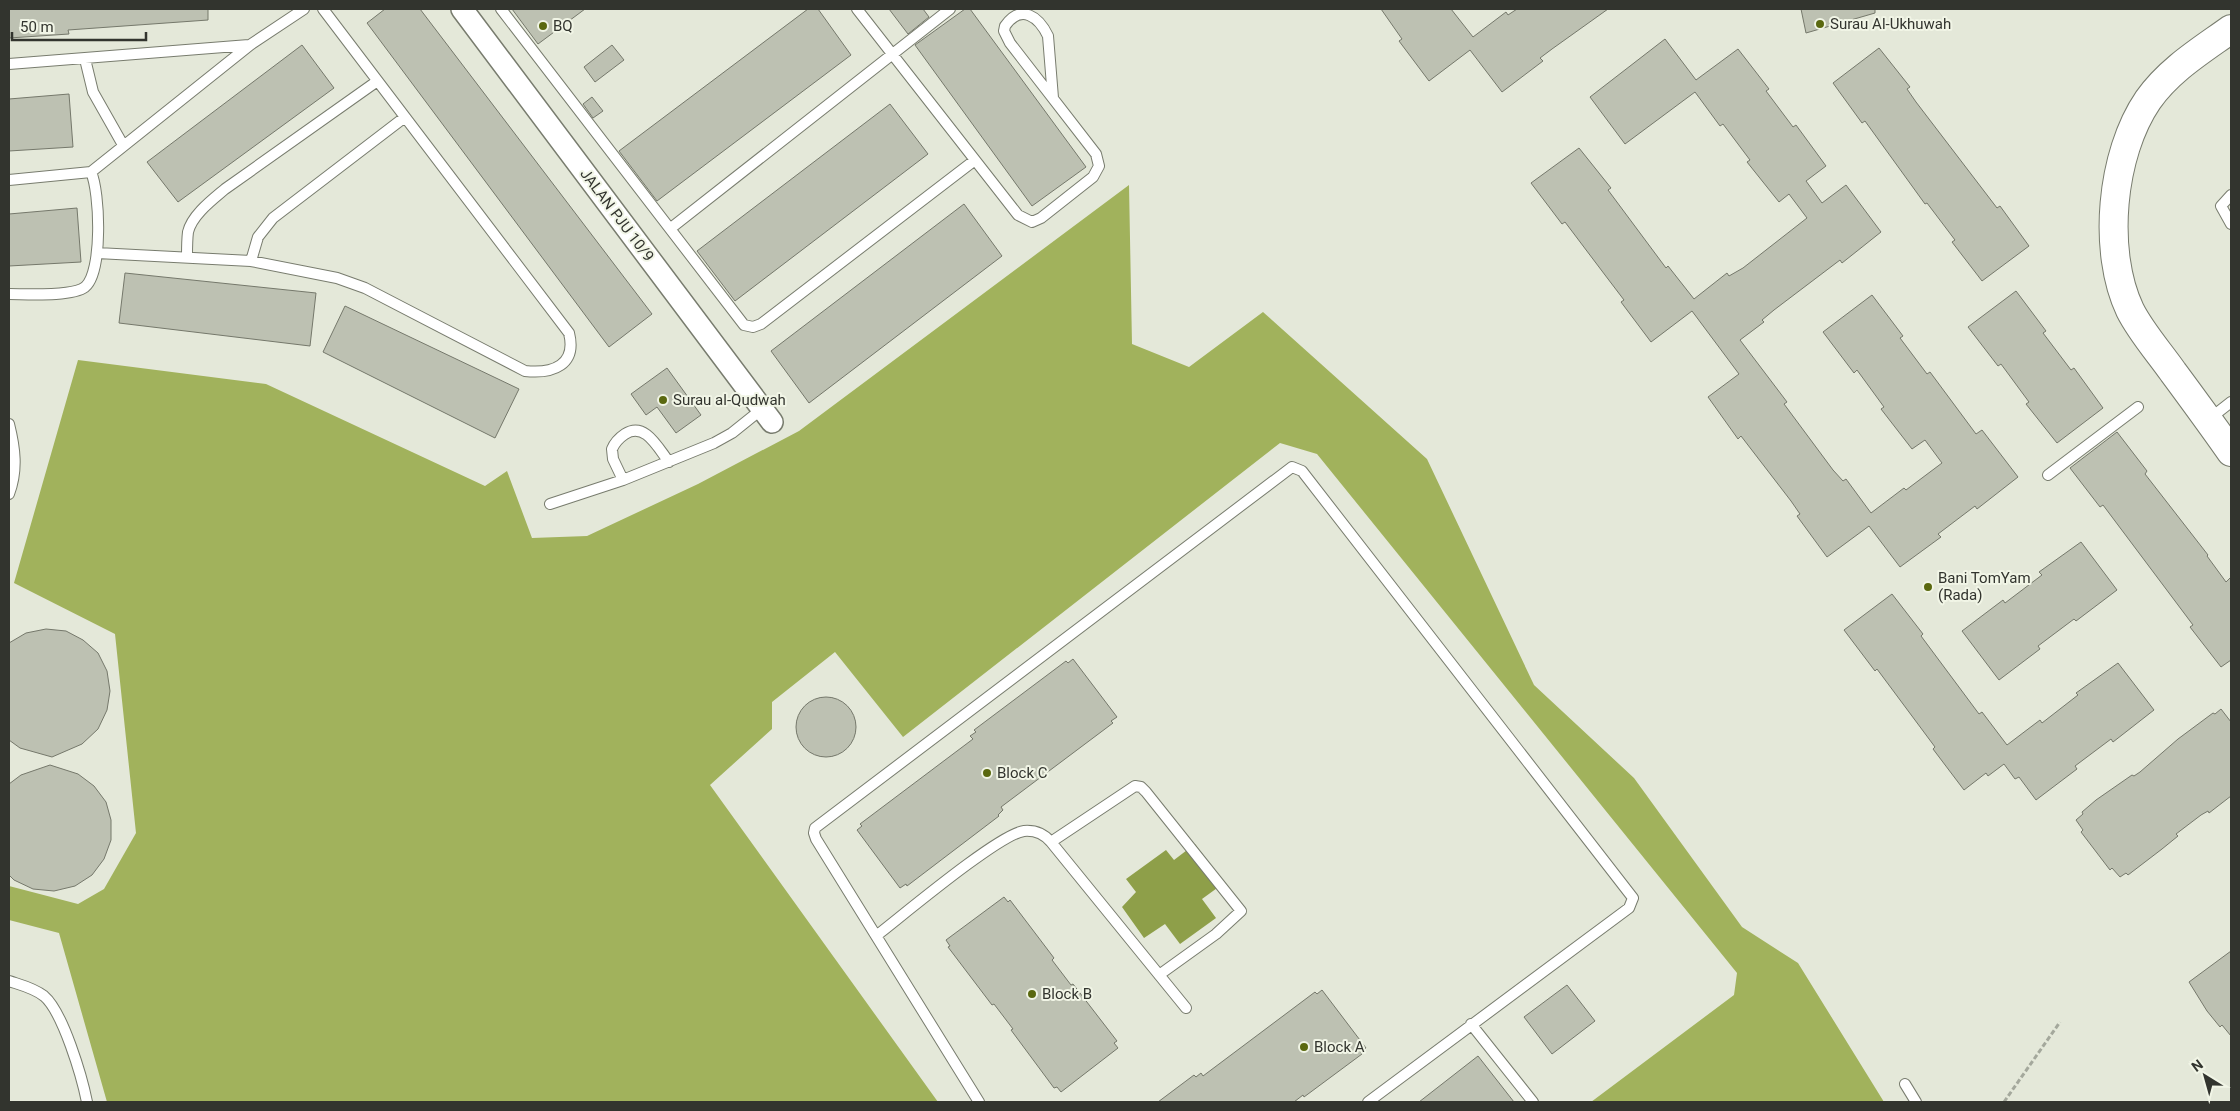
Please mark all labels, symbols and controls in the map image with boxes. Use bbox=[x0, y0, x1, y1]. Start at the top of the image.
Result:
scale bar bbox=[12, 10, 146, 42]
place label: Surau Al-Ukhuwah bbox=[1830, 15, 1951, 33]
place label: BQ bbox=[553, 17, 573, 35]
text: 50 m bbox=[20, 18, 54, 36]
marker: Surau Al-Ukhuwah bbox=[1814, 18, 1826, 30]
marker: BQ bbox=[537, 20, 549, 32]
street label: JALAN PJU 10/9 bbox=[576, 165, 658, 265]
place label: Surau al-Qudwah bbox=[673, 391, 786, 409]
marker: Surau al-Qudwah bbox=[657, 394, 669, 406]
place label: Bani TomYam (Rada) bbox=[1938, 569, 2031, 604]
marker: Bani TomYam (Rada) bbox=[1922, 581, 1934, 593]
place label: Block C bbox=[997, 764, 1048, 782]
marker: Block C bbox=[981, 767, 993, 779]
place label: Block B bbox=[1042, 985, 1092, 1003]
marker: Block B bbox=[1026, 988, 1038, 1000]
place label: Block A bbox=[1314, 1038, 1365, 1056]
marker: Block A bbox=[1298, 1041, 1310, 1053]
north arrow bbox=[2180, 1051, 2230, 1101]
text: N bbox=[2188, 1056, 2206, 1075]

